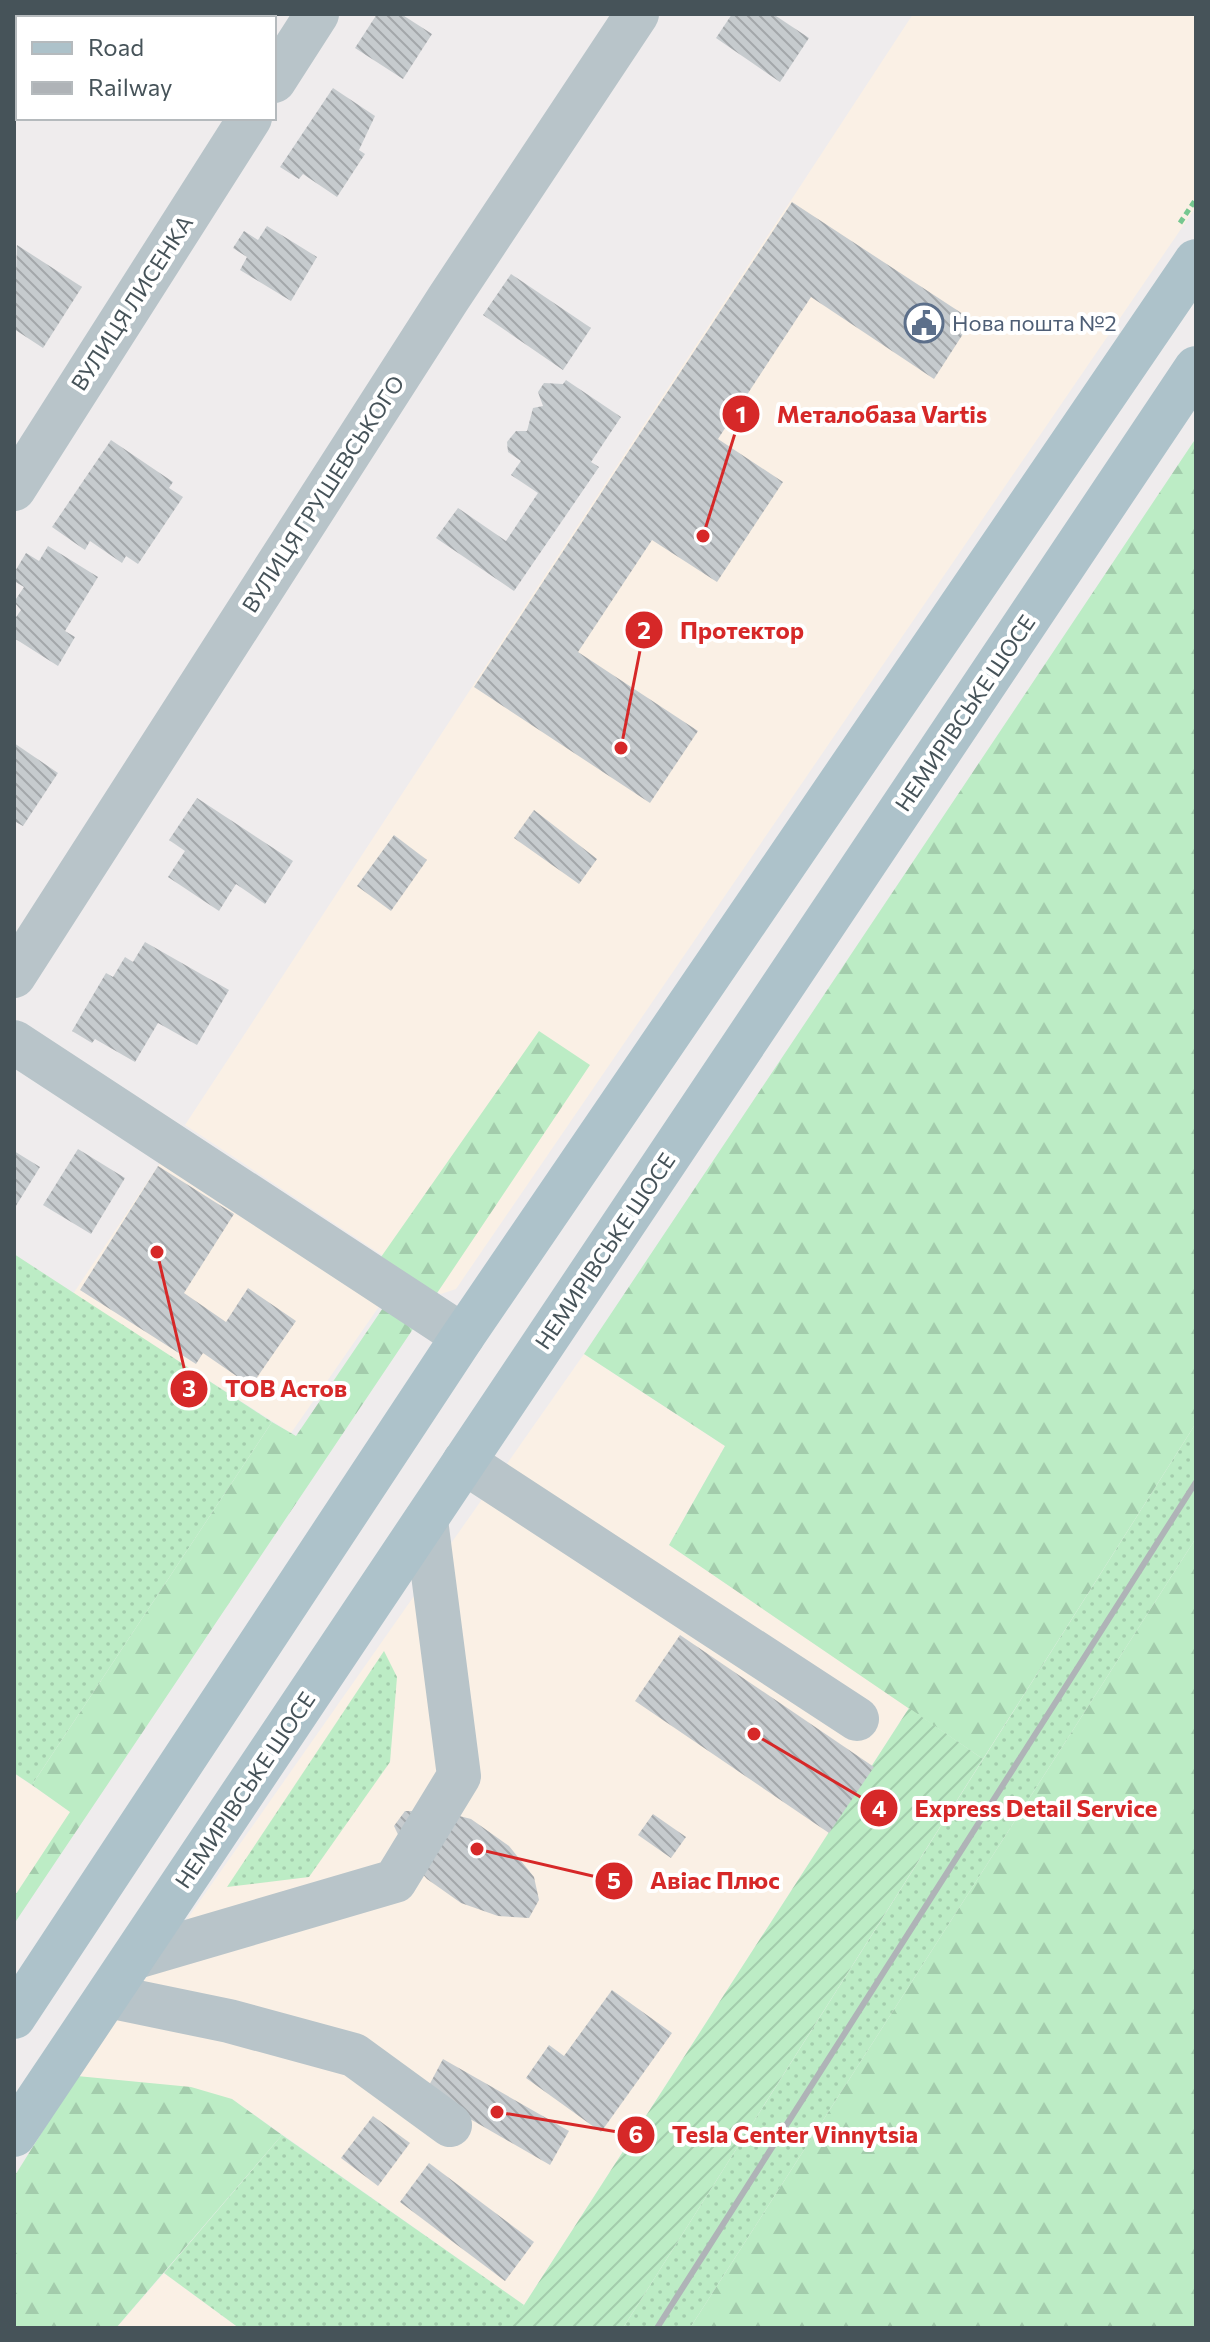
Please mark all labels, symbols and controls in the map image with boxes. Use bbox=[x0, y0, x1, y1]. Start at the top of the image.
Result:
legend bbox=[16, 16, 276, 120]
text: Road bbox=[88, 32, 144, 61]
text: Railway bbox=[88, 72, 173, 101]
street label: ВУЛИЦЯ ЛИСЕНКА bbox=[65, 210, 198, 395]
public building icon: Нова пошта №2 bbox=[903, 302, 945, 344]
place label: Нова пошта №2 bbox=[952, 309, 1117, 336]
street label: ВУЛИЦЯ ГРУШЕВСЬКОГО bbox=[236, 370, 409, 617]
callout: Металобаза Vartis bbox=[721, 390, 1003, 438]
text: 1 bbox=[736, 399, 746, 428]
text: Металобаза Vartis bbox=[777, 399, 987, 428]
callout: Протектор bbox=[624, 606, 820, 654]
street label: НЕМИРІВСЬКЕ ШОСЕ bbox=[889, 609, 1040, 816]
text: 2 bbox=[637, 615, 651, 644]
text: Протектор bbox=[680, 615, 804, 644]
street label: НЕМИРІВСЬКЕ ШОСЕ bbox=[529, 1147, 680, 1354]
callout: ТОВ Астов bbox=[169, 1365, 363, 1413]
text: 3 bbox=[182, 1373, 196, 1402]
text: ТОВ Астов bbox=[225, 1373, 347, 1402]
street label: НЕМИРІВСЬКЕ ШОСЕ bbox=[169, 1686, 320, 1893]
callout: Express Detail Service bbox=[859, 1784, 1174, 1832]
text: 4 bbox=[872, 1793, 887, 1822]
text: Express Detail Service bbox=[915, 1793, 1157, 1822]
callout: Авіас Плюс bbox=[594, 1857, 796, 1905]
text: 5 bbox=[607, 1865, 621, 1894]
text: Авіас Плюс bbox=[650, 1865, 780, 1894]
callout: Tesla Center Vinnytsia bbox=[616, 2111, 934, 2159]
text: 6 bbox=[629, 2119, 643, 2148]
text: Tesla Center Vinnytsia bbox=[672, 2119, 918, 2148]

